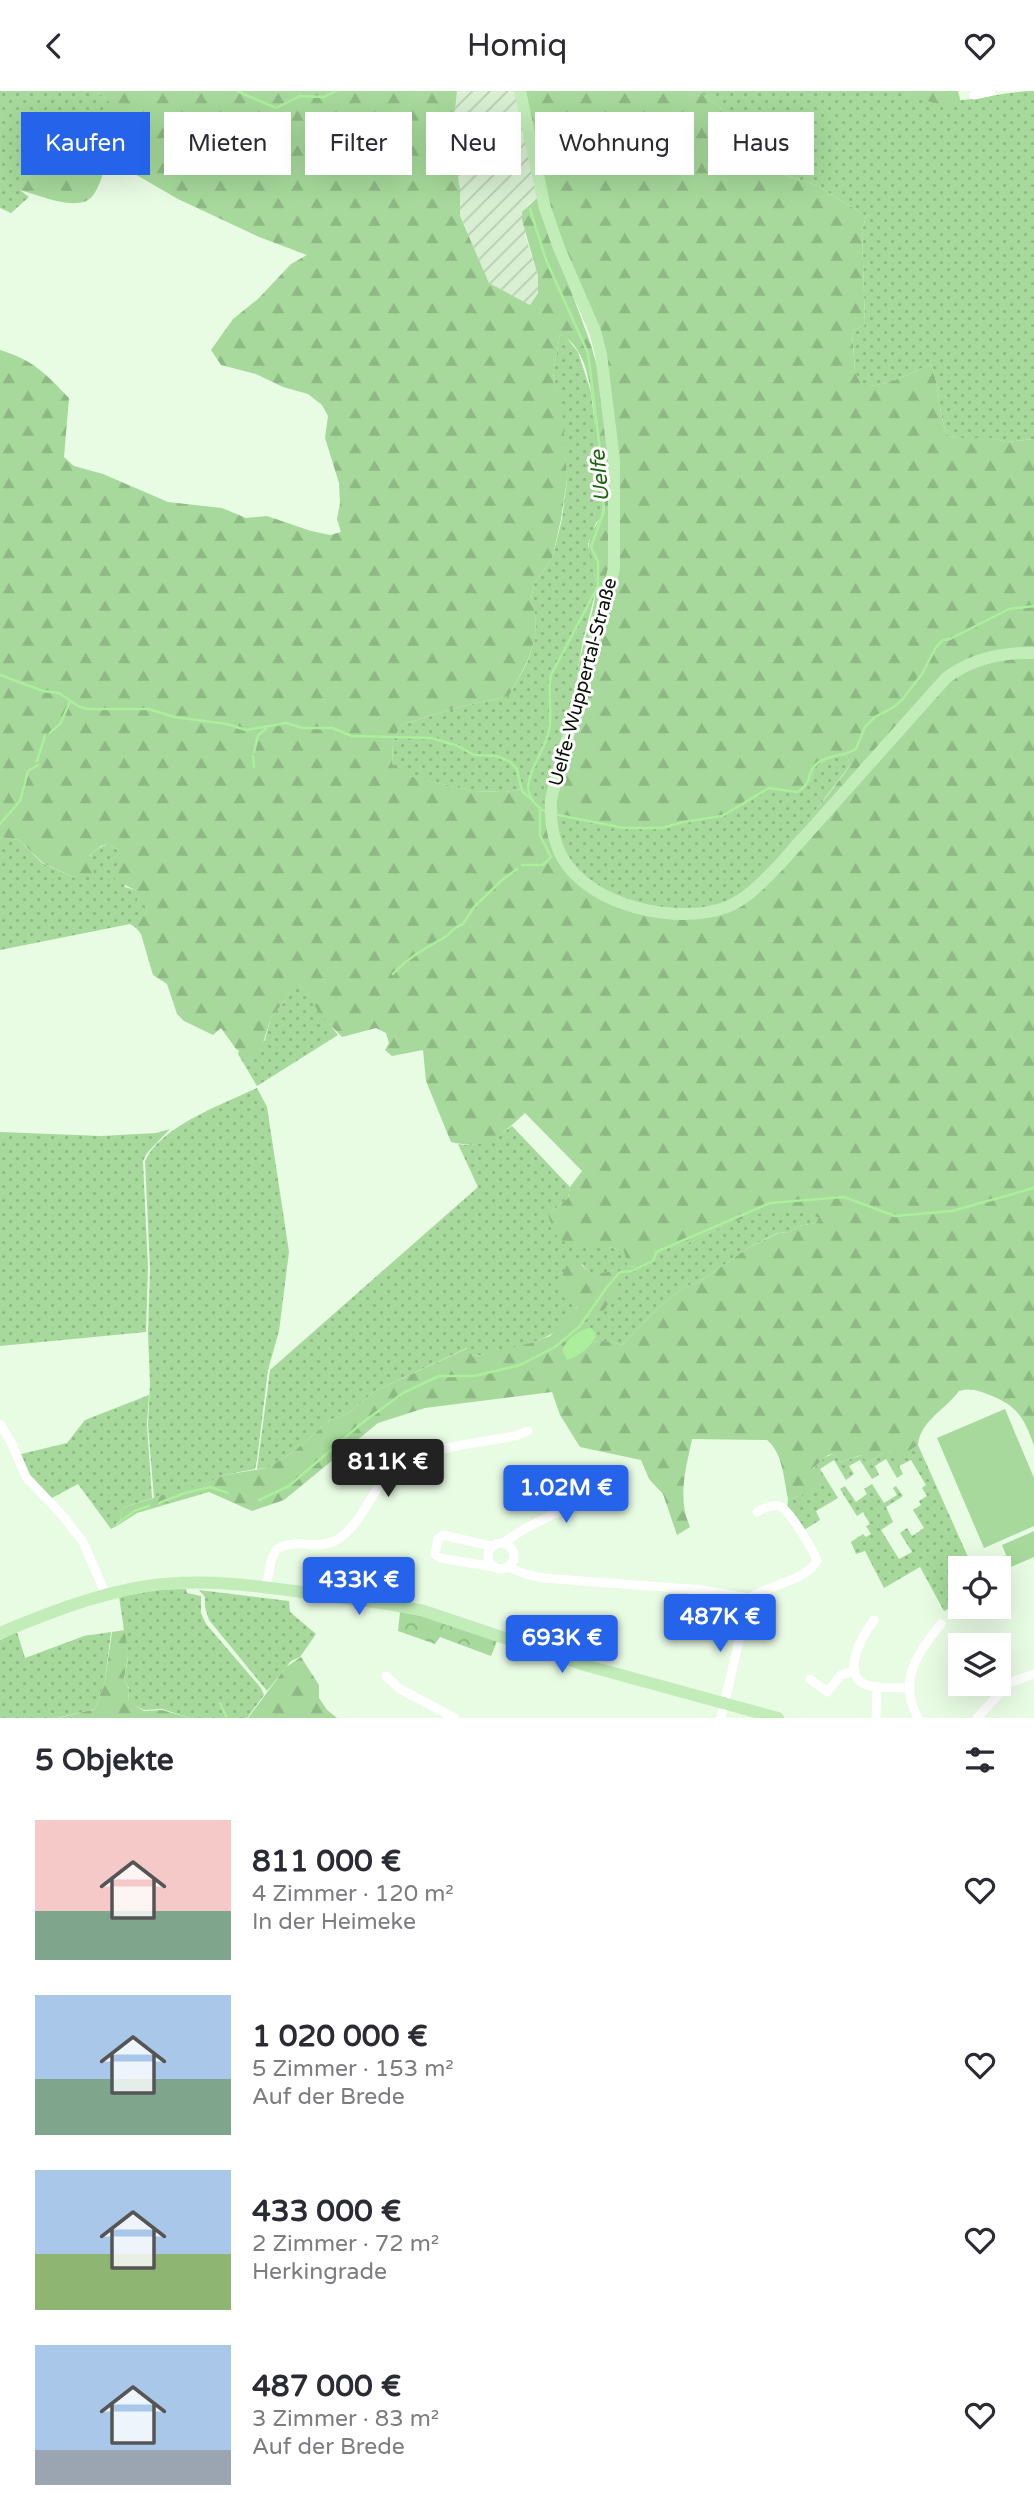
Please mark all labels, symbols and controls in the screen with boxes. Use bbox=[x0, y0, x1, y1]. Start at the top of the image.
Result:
icon: back bbox=[35, 27, 73, 65]
text: Homiq bbox=[467, 27, 567, 65]
icon: heart bbox=[961, 27, 999, 65]
chip: Kaufen bbox=[21, 112, 150, 175]
chip: Mieten bbox=[164, 112, 291, 175]
chip: Filter bbox=[305, 112, 412, 175]
chip: Neu bbox=[426, 112, 521, 175]
chip: Wohnung bbox=[535, 112, 694, 175]
chip: Haus bbox=[708, 112, 814, 175]
water label: Uelfe bbox=[585, 448, 615, 503]
street label: Uelfe-Wuppertal-Straße bbox=[545, 576, 621, 788]
pin: 811K € bbox=[331, 1439, 445, 1499]
text: 811K € bbox=[348, 1448, 428, 1476]
pin: 1.02M € bbox=[501, 1465, 631, 1525]
text: 1.02M € bbox=[519, 1474, 613, 1502]
map controls bbox=[948, 1556, 1011, 1696]
button: locate bbox=[948, 1556, 1011, 1619]
pin: 433K € bbox=[302, 1557, 416, 1617]
text: 433K € bbox=[319, 1566, 399, 1594]
pin: 487K € bbox=[663, 1595, 777, 1654]
text: 487K € bbox=[680, 1603, 760, 1631]
pin: 693K € bbox=[505, 1615, 619, 1675]
text: 693K € bbox=[522, 1624, 602, 1652]
button: layers bbox=[948, 1633, 1011, 1696]
icon: filters bbox=[961, 1741, 999, 1779]
text: 5 Objekte bbox=[35, 1742, 174, 1779]
text: 811 000 € bbox=[252, 1843, 401, 1880]
icon: home bbox=[91, 1848, 175, 1932]
icon: heart bbox=[961, 1871, 999, 1909]
text: 4 Zimmer · 120 m² bbox=[252, 1880, 454, 1908]
text: In der Heimeke bbox=[252, 1908, 416, 1936]
text: 1 020 000 € bbox=[252, 2018, 428, 2055]
icon: home bbox=[91, 2023, 175, 2107]
icon: heart bbox=[961, 2046, 999, 2084]
text: 5 Zimmer · 153 m² bbox=[252, 2055, 454, 2083]
text: Auf der Brede bbox=[252, 2083, 405, 2111]
text: 433 000 € bbox=[252, 2193, 401, 2230]
icon: home bbox=[91, 2198, 175, 2282]
icon: heart bbox=[961, 2221, 999, 2259]
text: 2 Zimmer · 72 m² bbox=[252, 2230, 439, 2258]
text: Herkingrade bbox=[252, 2258, 387, 2286]
text: 487 000 € bbox=[252, 2368, 401, 2405]
icon: home bbox=[91, 2373, 175, 2457]
icon: heart bbox=[961, 2396, 999, 2434]
text: 3 Zimmer · 83 m² bbox=[252, 2405, 439, 2433]
text: Auf der Brede bbox=[252, 2433, 405, 2461]

